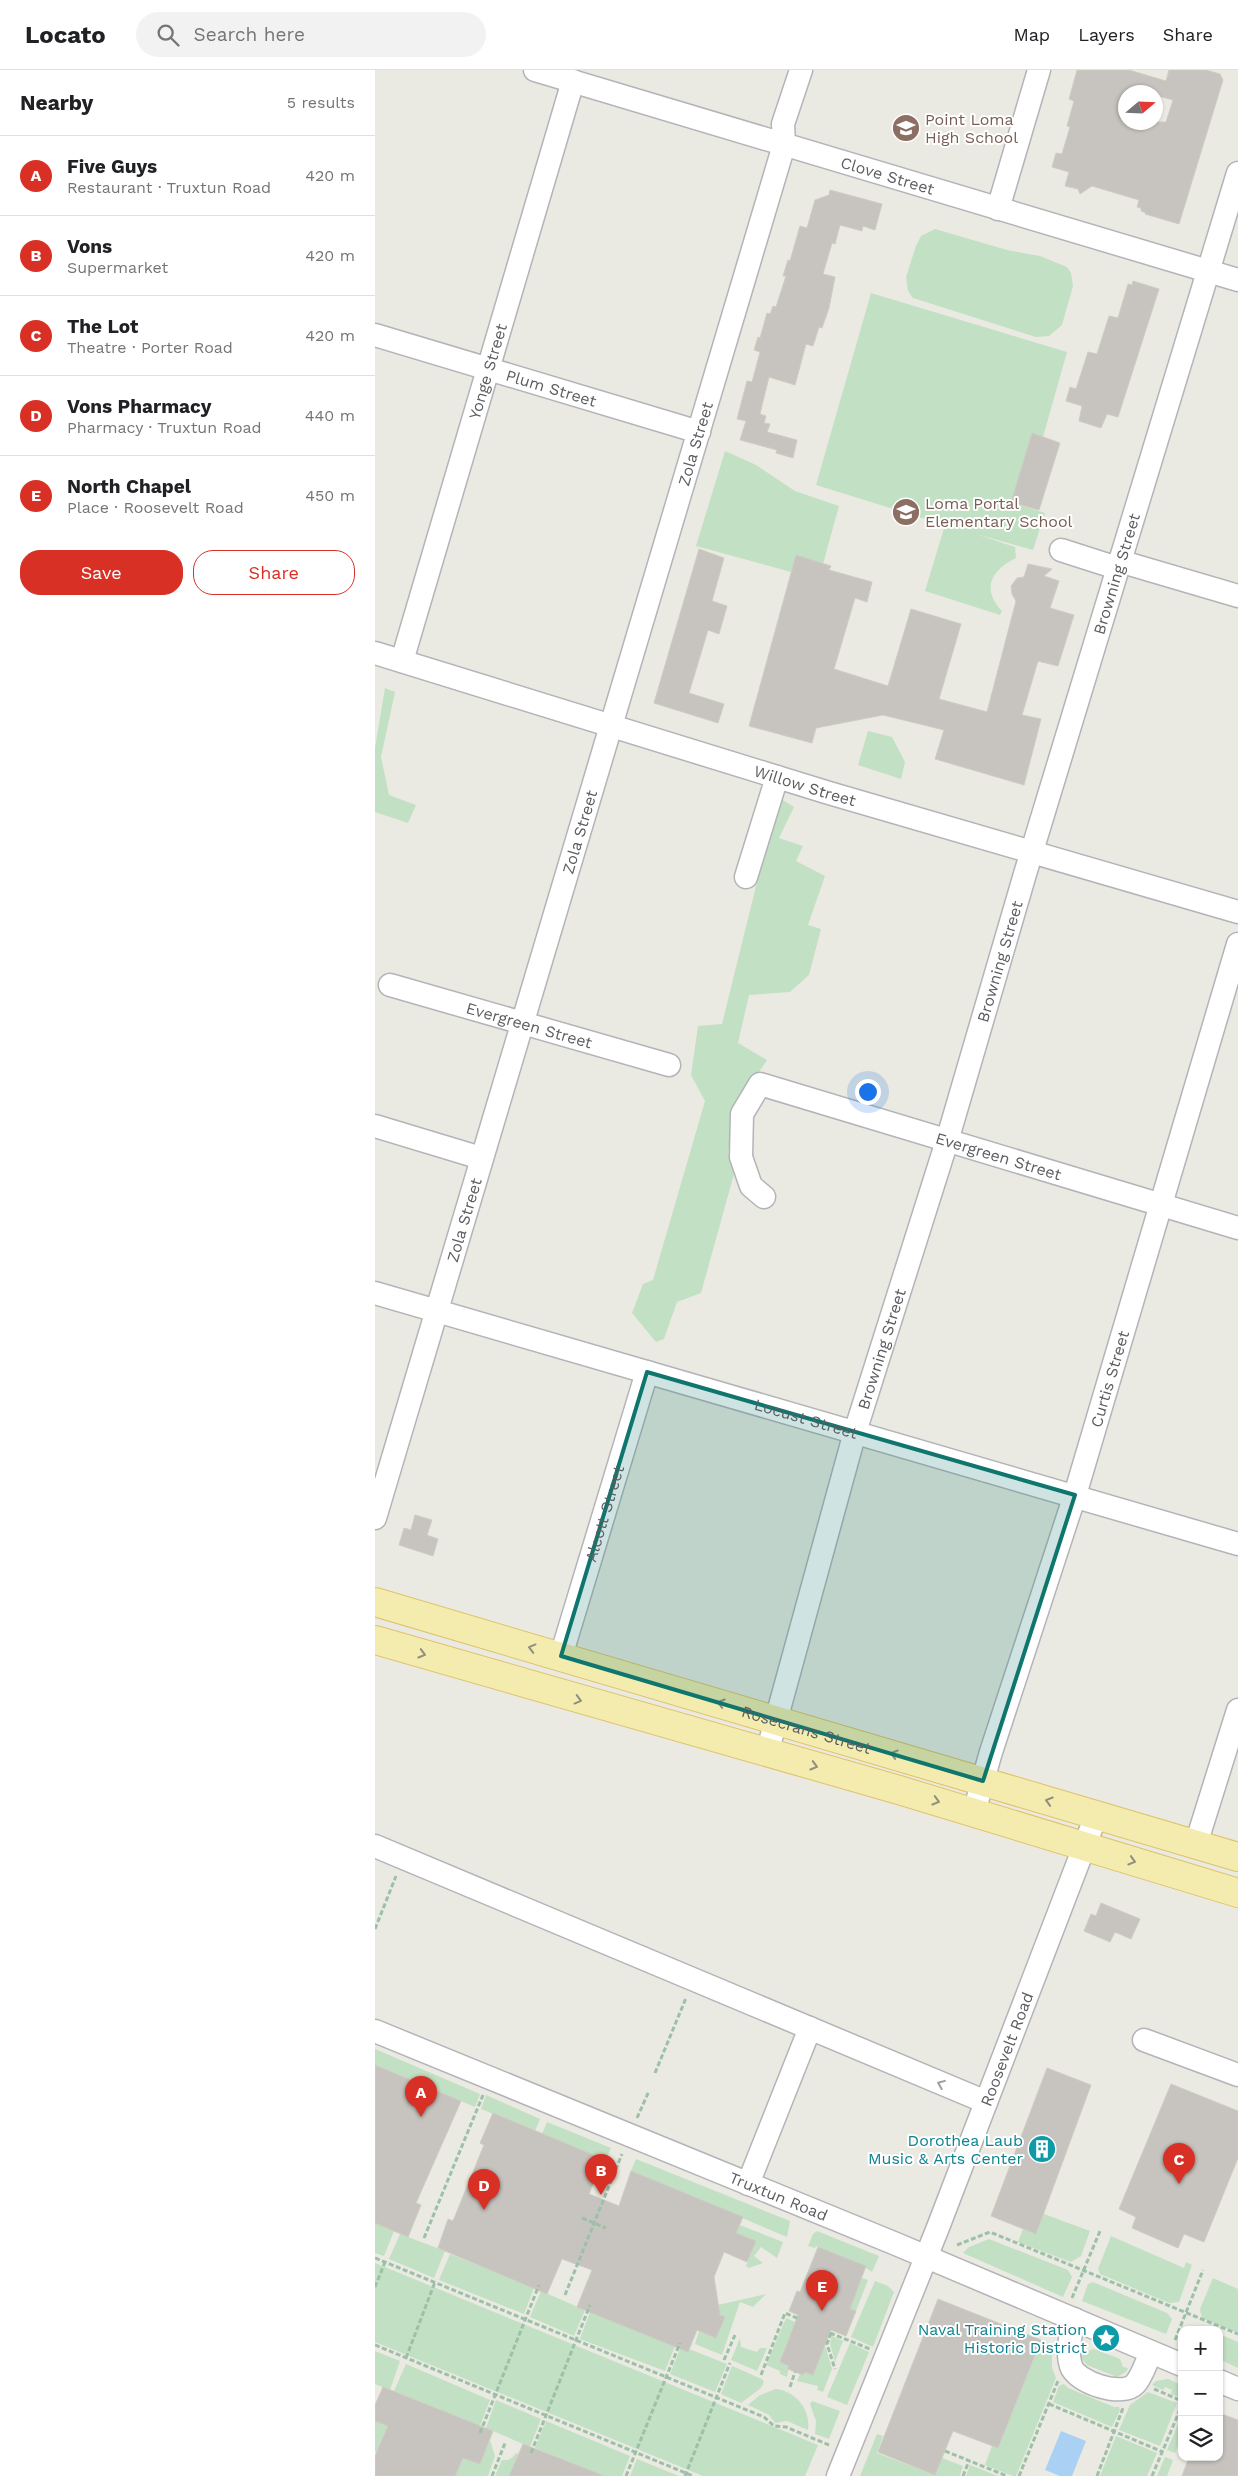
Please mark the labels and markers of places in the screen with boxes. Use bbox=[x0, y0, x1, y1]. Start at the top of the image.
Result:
place label: Point Loma High School bbox=[925, 110, 1018, 147]
school or university icon: Point Loma High School bbox=[891, 113, 921, 143]
place label: Loma Portal Elementary School bbox=[925, 494, 1073, 531]
school or university icon: Loma Portal Elementary School bbox=[891, 497, 921, 527]
pin: A bbox=[405, 2076, 437, 2117]
place label: Dorothea Laub Music & Arts Center bbox=[868, 2131, 1023, 2168]
building icon: Dorothea Laub Music & Arts Center bbox=[1027, 2134, 1057, 2164]
pin: C bbox=[1163, 2143, 1195, 2184]
pin: B bbox=[585, 2154, 617, 2195]
pin: D bbox=[468, 2169, 500, 2210]
pin: E bbox=[806, 2270, 838, 2311]
place label: Naval Training Station Historic District bbox=[918, 2320, 1087, 2357]
place icon: Naval Training Station Historic District bbox=[1091, 2323, 1121, 2353]

